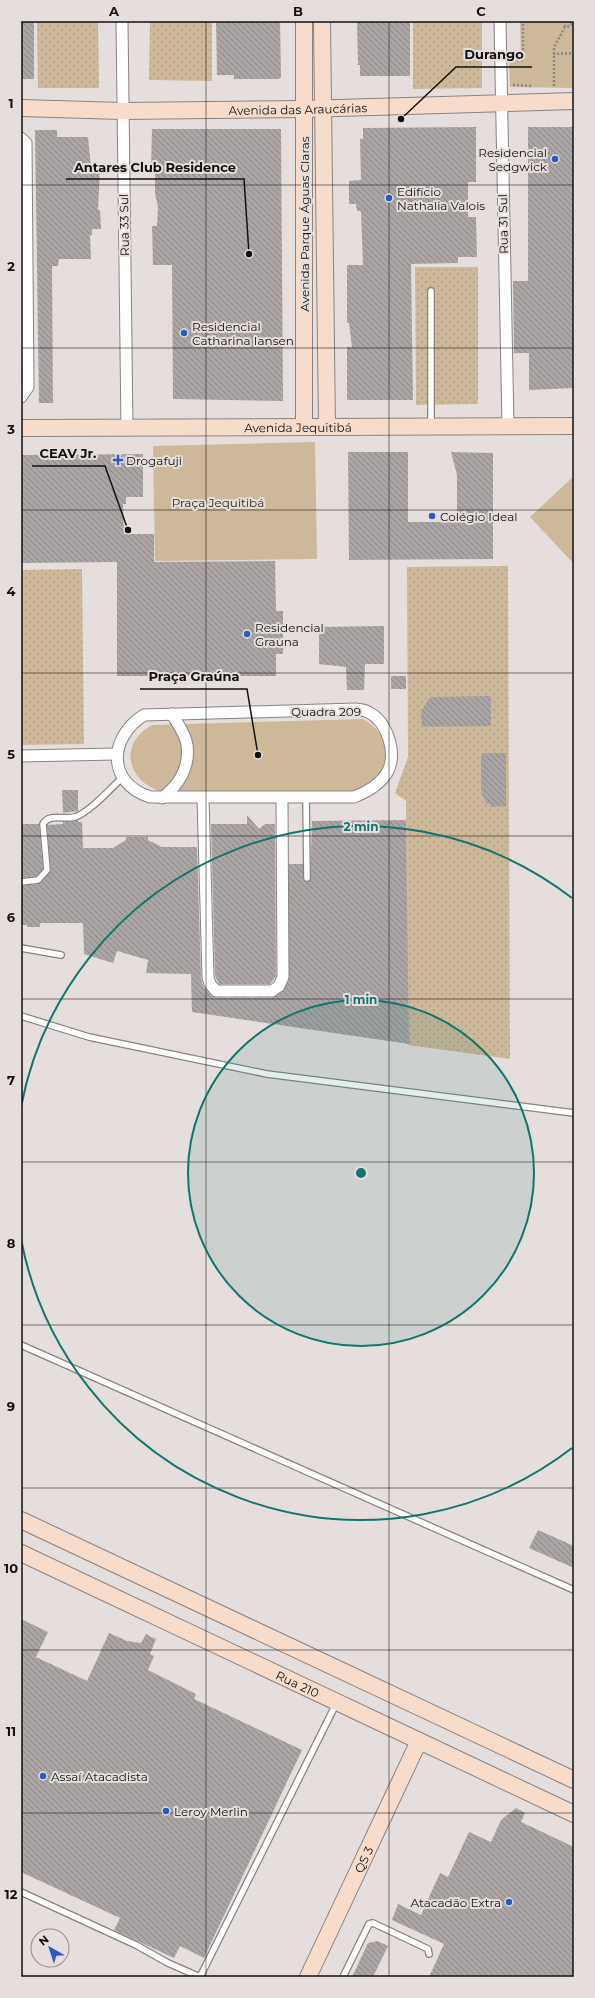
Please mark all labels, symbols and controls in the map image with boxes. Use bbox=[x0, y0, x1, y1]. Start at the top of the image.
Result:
text: A bbox=[108, 3, 120, 19]
text: B bbox=[293, 3, 303, 19]
text: C bbox=[476, 3, 486, 19]
callout: Durango bbox=[456, 42, 532, 67]
text: Durango bbox=[464, 46, 524, 62]
text: 1 bbox=[8, 95, 14, 111]
street label: Avenida das Araucárias bbox=[228, 100, 368, 117]
street label: Avenida Parque Águas Claras bbox=[297, 136, 312, 312]
place label: Residencial Sedgwick bbox=[478, 145, 548, 174]
callout: Antares Club Residence bbox=[66, 154, 244, 179]
marker: Residencial Sedgwick bbox=[550, 154, 560, 164]
text: Antares Club Residence bbox=[73, 159, 236, 175]
place label: Edifício Nathalia Valois bbox=[397, 184, 485, 213]
marker: Edifício Nathalia Valois bbox=[384, 193, 394, 203]
street label: Rua 33 Sul bbox=[116, 194, 132, 256]
street label: Rua 31 Sul bbox=[495, 194, 511, 254]
text: 2 bbox=[7, 258, 15, 274]
place label: Residencial Catharina Iansen bbox=[192, 319, 294, 348]
marker: Residencial Catharina Iansen bbox=[179, 328, 189, 338]
street label: Avenida Jequitibá bbox=[244, 419, 352, 435]
text: 3 bbox=[6, 421, 15, 437]
callout: CEAV Jr. bbox=[32, 441, 105, 466]
text: CEAV Jr. bbox=[40, 445, 96, 461]
place label: Drogafuji bbox=[126, 453, 182, 468]
marker: Drogafuji bbox=[113, 455, 123, 465]
park label: Praça Jequitibá bbox=[172, 495, 264, 510]
place label: Colégio Ideal bbox=[440, 509, 518, 524]
marker: Colégio Ideal bbox=[427, 511, 437, 521]
text: 4 bbox=[7, 583, 16, 599]
place label: Residencial Grauna bbox=[255, 620, 324, 649]
marker: Residencial Grauna bbox=[242, 629, 252, 639]
callout: Praça Graúna bbox=[140, 664, 247, 689]
text: Praça Graúna bbox=[148, 668, 240, 684]
street label: Quadra 209 bbox=[291, 704, 361, 719]
text: 5 bbox=[7, 746, 15, 762]
text: 2 min bbox=[344, 819, 378, 834]
text: 6 bbox=[7, 909, 16, 925]
text: 1 min bbox=[345, 992, 377, 1007]
text: 7 bbox=[7, 1072, 15, 1088]
centre of rings bbox=[354, 1166, 368, 1180]
text: 8 bbox=[7, 1235, 16, 1251]
text: 9 bbox=[7, 1398, 15, 1414]
text: 10 bbox=[4, 1560, 18, 1576]
street label: Rua 210 bbox=[274, 1667, 322, 1700]
text: 11 bbox=[6, 1723, 16, 1739]
place label: Assaí Atacadista bbox=[51, 1769, 148, 1784]
marker: Assaí Atacadista bbox=[38, 1771, 48, 1781]
place label: Leroy Merlin bbox=[174, 1804, 248, 1819]
marker: Leroy Merlin bbox=[161, 1806, 171, 1816]
street label: QS 3 bbox=[351, 1844, 376, 1875]
text: 12 bbox=[5, 1886, 18, 1902]
place label: Atacadão Extra bbox=[410, 1895, 501, 1910]
marker: Atacadão Extra bbox=[504, 1897, 514, 1907]
north arrow bbox=[30, 1928, 70, 1968]
text: N bbox=[36, 1932, 52, 1948]

